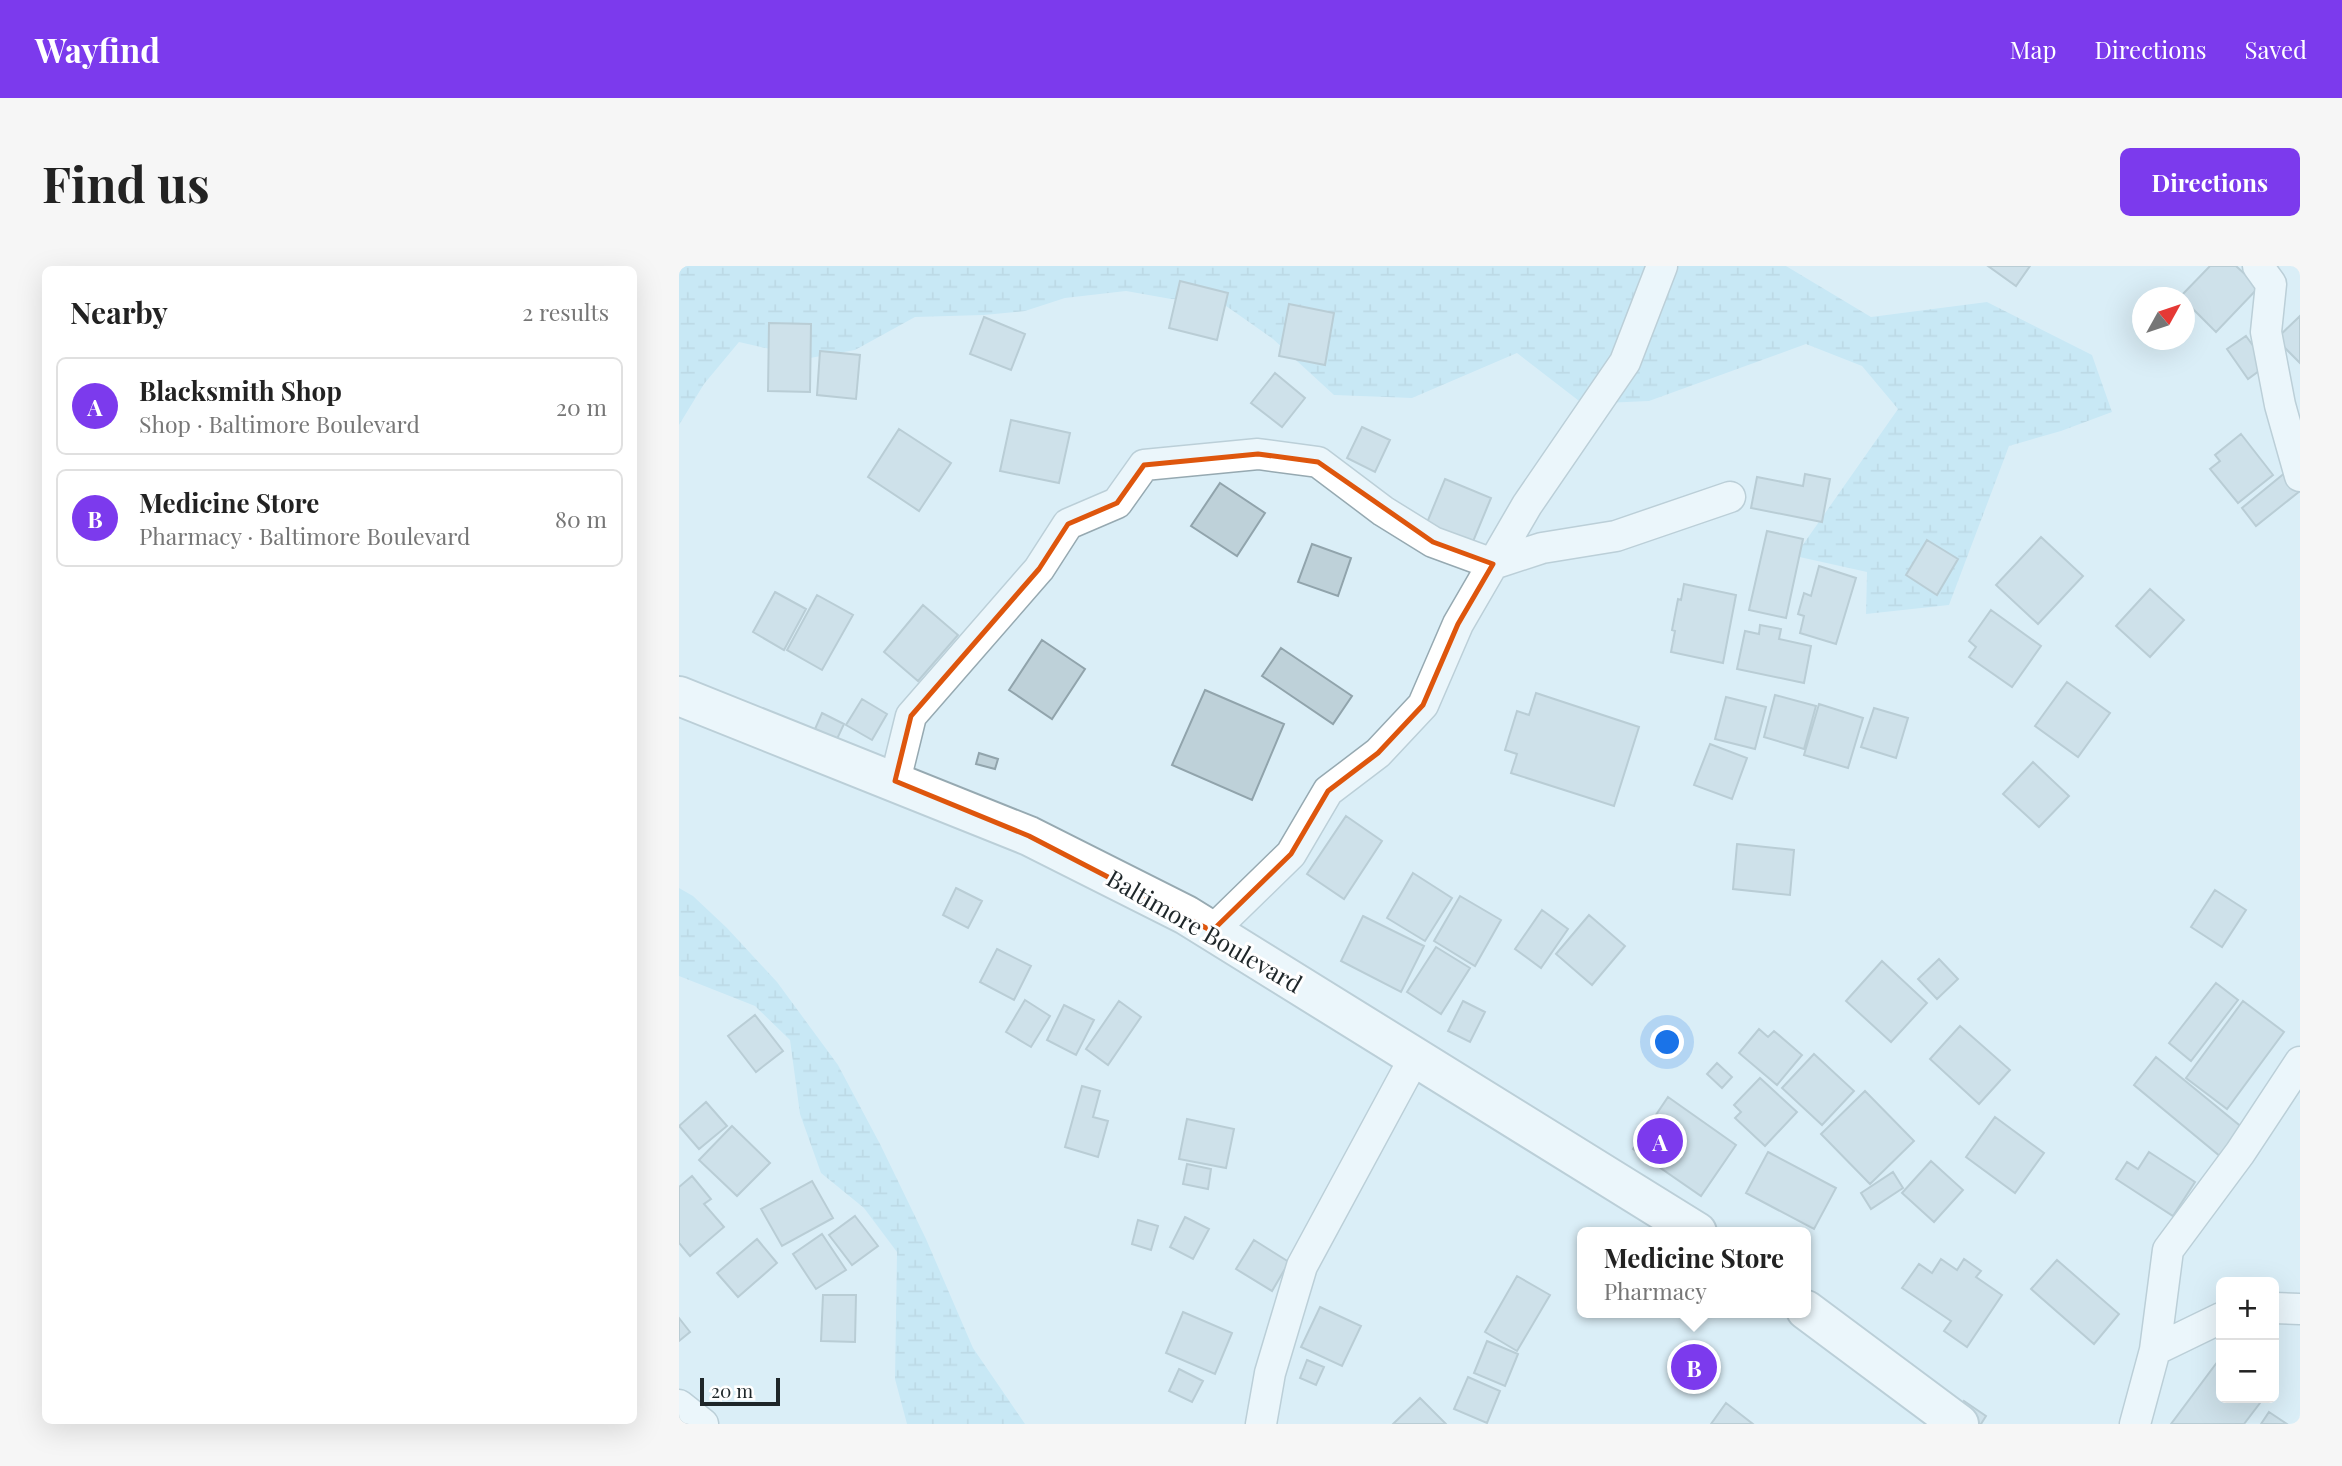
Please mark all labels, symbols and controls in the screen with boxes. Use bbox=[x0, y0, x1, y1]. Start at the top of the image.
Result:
text: Wayfind bbox=[35, 27, 160, 71]
text: Map bbox=[2010, 33, 2056, 65]
text: Directions bbox=[2094, 33, 2207, 65]
text: Saved bbox=[2245, 33, 2307, 65]
button: Directions bbox=[2120, 148, 2300, 216]
text: Find us bbox=[42, 150, 210, 215]
north arrow bbox=[2132, 287, 2195, 350]
text: Nearby bbox=[70, 292, 168, 332]
text: 2 results bbox=[522, 296, 609, 327]
text: Blacksmith Shop bbox=[139, 373, 342, 408]
text: A bbox=[87, 391, 103, 422]
text: 20 m bbox=[556, 391, 607, 422]
text: Shop · Baltimore Boulevard bbox=[139, 408, 420, 439]
text: Medicine Store bbox=[139, 485, 319, 520]
text: B bbox=[87, 503, 103, 534]
text: 80 m bbox=[555, 503, 607, 534]
text: Pharmacy · Baltimore Boulevard bbox=[139, 520, 470, 551]
street label: Baltimore Boulevard bbox=[1102, 861, 1309, 999]
your location bbox=[1650, 1025, 1684, 1059]
pin: A bbox=[1637, 1115, 1683, 1167]
popup bbox=[1577, 1227, 1811, 1318]
text: Medicine Store bbox=[1604, 1240, 1784, 1275]
text: Pharmacy bbox=[1604, 1275, 1707, 1306]
map controls bbox=[2216, 1277, 2279, 1403]
button: + bbox=[2216, 1277, 2279, 1340]
button: − bbox=[2216, 1340, 2279, 1403]
pin: B bbox=[1671, 1341, 1717, 1393]
scale bar bbox=[700, 1375, 781, 1407]
text: 20 m bbox=[711, 1377, 753, 1403]

